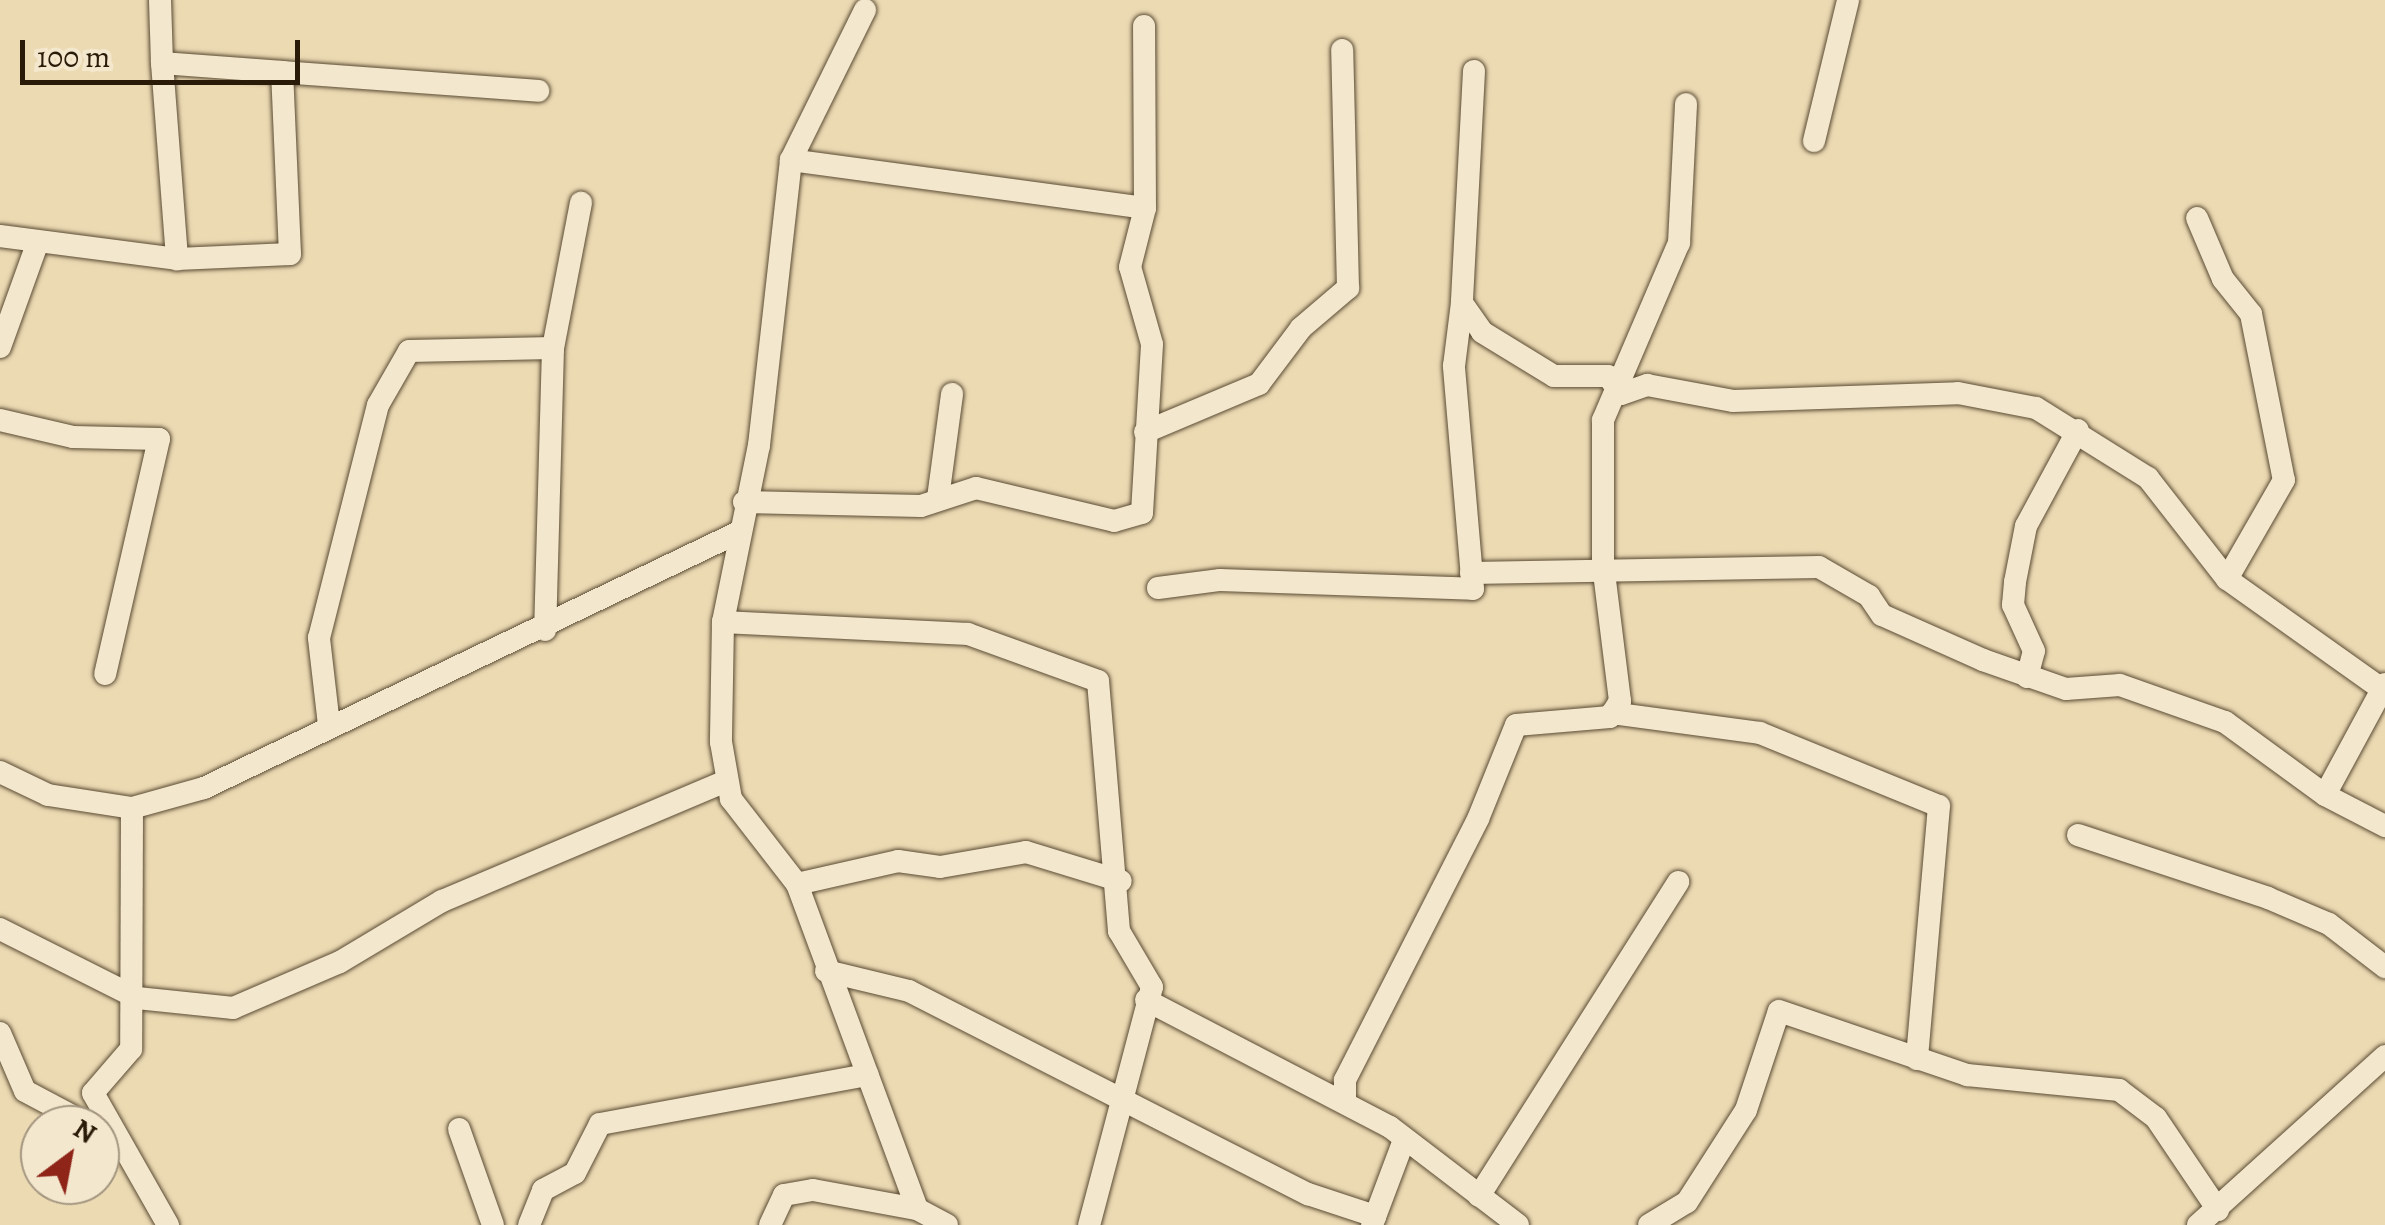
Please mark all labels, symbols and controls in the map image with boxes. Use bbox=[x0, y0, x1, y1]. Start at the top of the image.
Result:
scale bar bbox=[25, 20, 305, 82]
text: 100 m bbox=[37, 37, 110, 77]
north arrow bbox=[20, 1105, 120, 1205]
text: N bbox=[66, 1110, 104, 1153]

